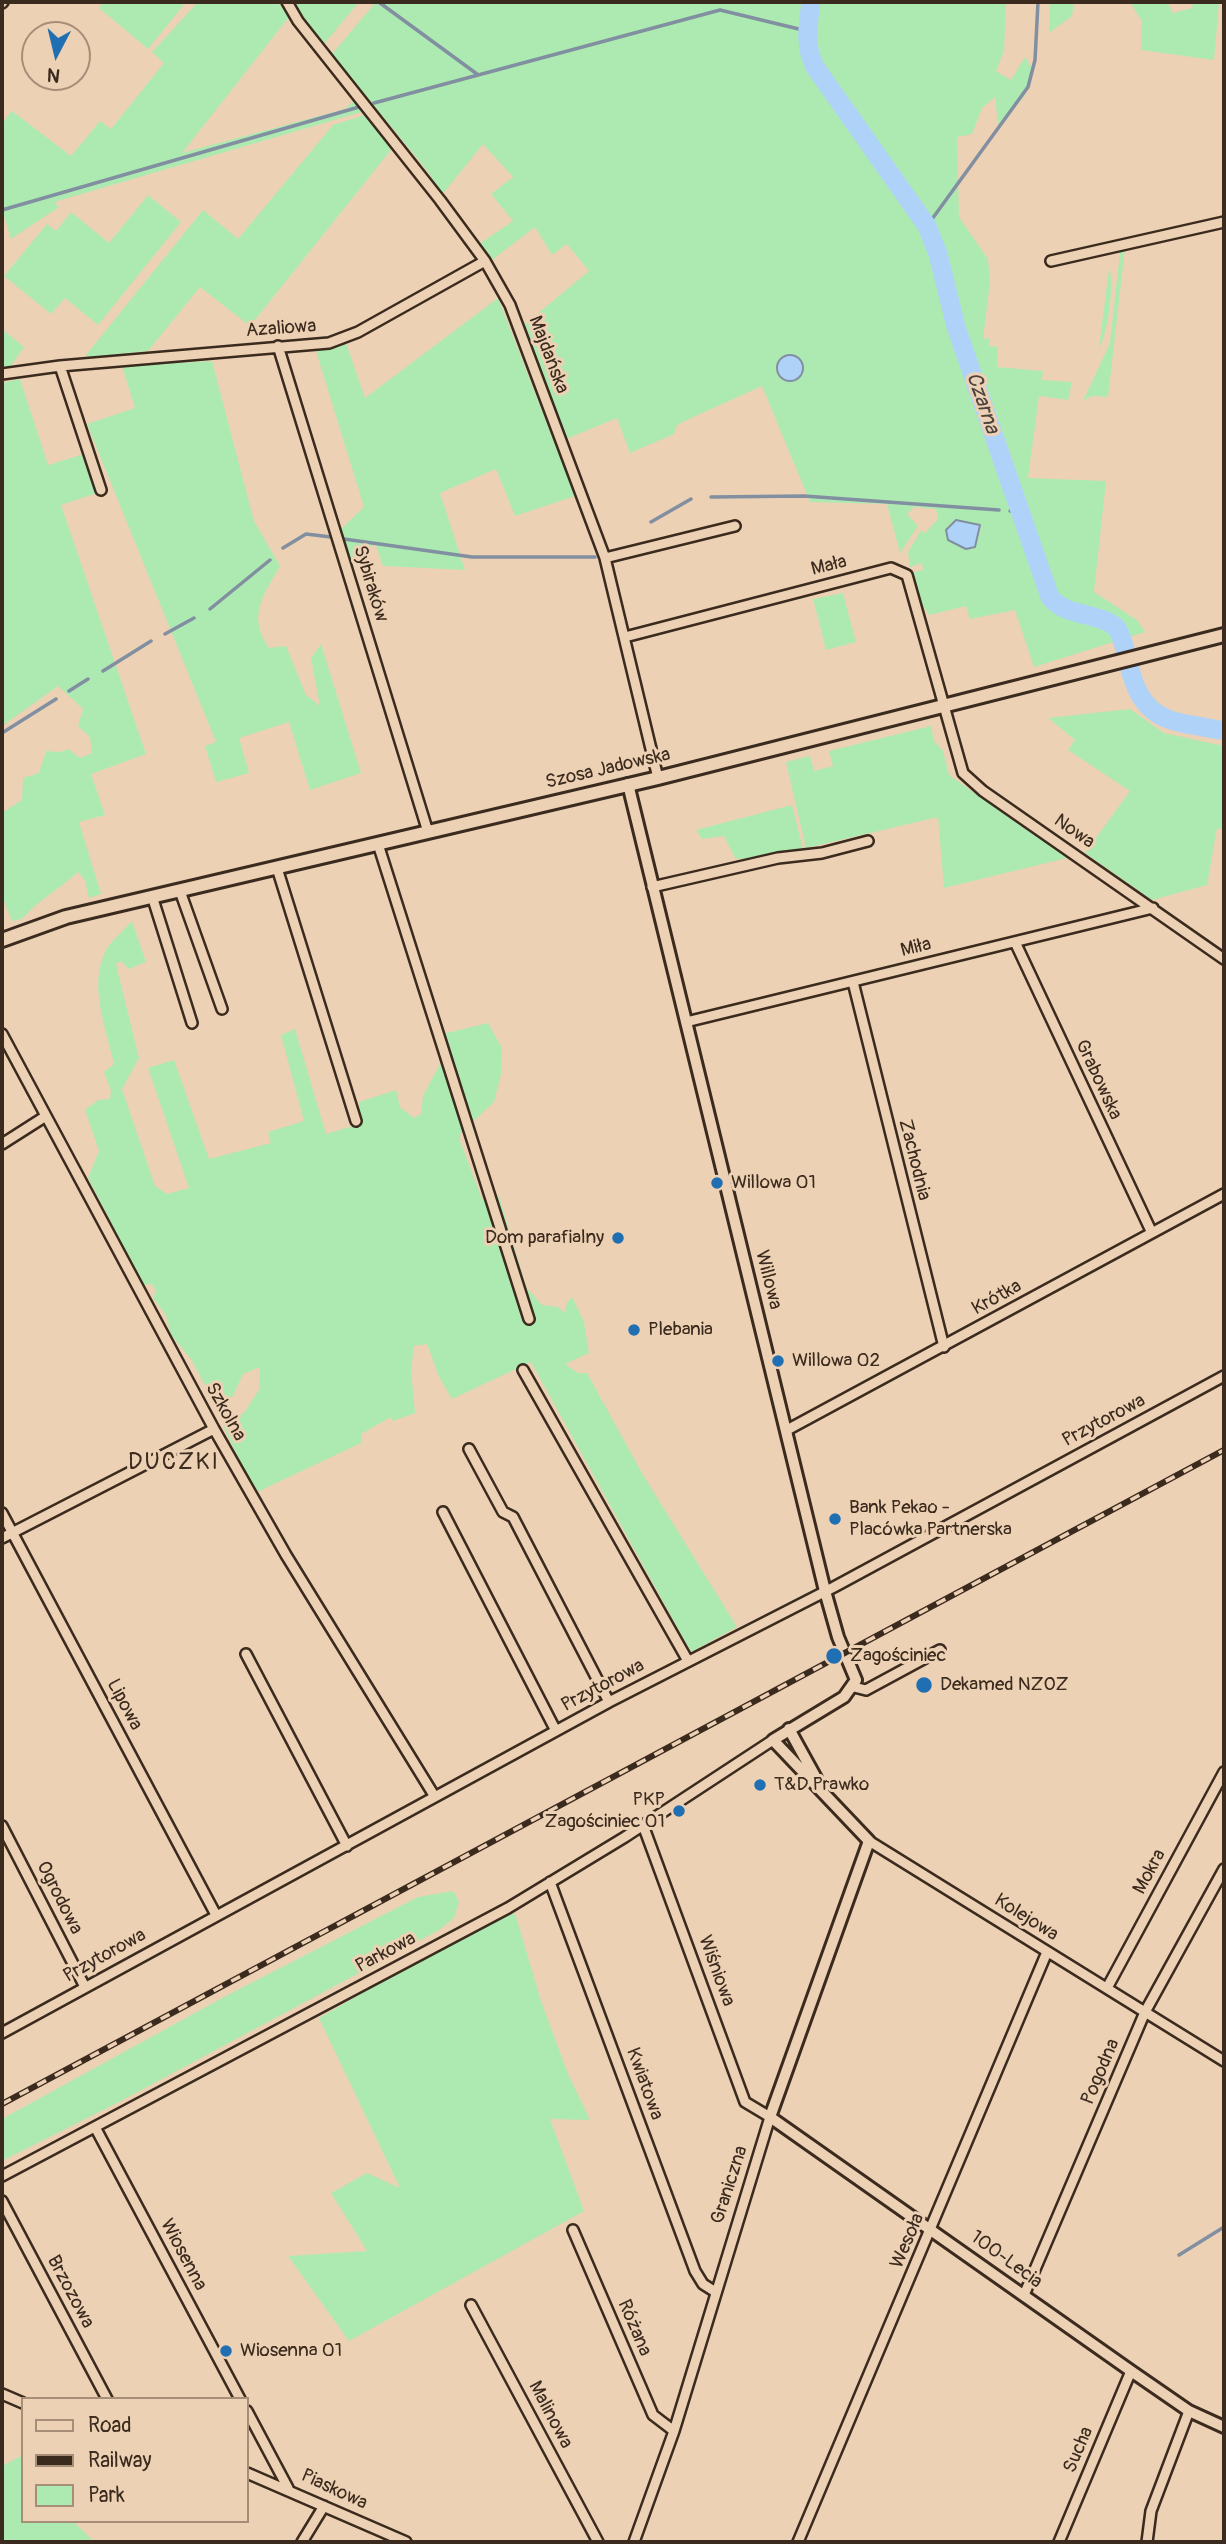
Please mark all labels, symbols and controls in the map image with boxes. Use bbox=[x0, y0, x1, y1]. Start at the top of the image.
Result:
north arrow bbox=[21, 21, 91, 91]
text: N bbox=[46, 62, 62, 88]
street label: Majdańska bbox=[523, 313, 573, 397]
street label: Azaliowa bbox=[245, 315, 317, 343]
water label: Czarna bbox=[960, 369, 1004, 437]
street label: Sybiraków bbox=[348, 543, 392, 625]
street label: Mała bbox=[809, 551, 849, 581]
street label: Szosa Jadowska bbox=[543, 744, 673, 794]
street label: Nowa bbox=[1049, 810, 1099, 854]
street label: Miła bbox=[898, 933, 934, 963]
street label: Grabowska bbox=[1070, 1036, 1126, 1124]
street label: Zachodnia bbox=[893, 1117, 935, 1203]
place label: Willowa 01 bbox=[731, 1172, 816, 1194]
marker: Willowa 01 bbox=[709, 1175, 725, 1191]
place label: Dom parafialny bbox=[485, 1227, 604, 1249]
marker: Dom parafialny bbox=[610, 1230, 626, 1246]
street label: Willowa bbox=[750, 1248, 786, 1312]
street label: Krótka bbox=[968, 1275, 1026, 1321]
place label: Plebania bbox=[648, 1319, 713, 1341]
marker: Plebania bbox=[626, 1322, 642, 1338]
place label: Willowa 02 bbox=[792, 1350, 880, 1372]
marker: Willowa 02 bbox=[770, 1353, 786, 1369]
street label: Szkolna bbox=[200, 1379, 250, 1445]
street label: Przytorowa bbox=[1059, 1390, 1149, 1452]
district label: DUCZKI bbox=[129, 1449, 219, 1477]
place label: Bank Pekao - Placówka Partnerska bbox=[849, 1497, 1012, 1541]
marker: Bank Pekao - Placówka Partnerska bbox=[827, 1511, 843, 1527]
place label: Zagościniec bbox=[850, 1645, 946, 1667]
marker: Zagościniec bbox=[824, 1646, 844, 1666]
street label: Przytorowa bbox=[558, 1655, 648, 1717]
place label: Dekamed NZOZ bbox=[940, 1674, 1069, 1696]
street label: Lipowa bbox=[101, 1675, 147, 1735]
marker: Dekamed NZOZ bbox=[914, 1675, 934, 1695]
place label: T&D Prawko bbox=[774, 1774, 869, 1796]
marker: T&D Prawko bbox=[752, 1777, 768, 1793]
place label: PKP Zagościniec 01 bbox=[544, 1789, 665, 1833]
marker: PKP Zagościniec 01 bbox=[671, 1803, 687, 1819]
street label: Mokra bbox=[1129, 1846, 1171, 1898]
street label: Ogrodowa bbox=[31, 1858, 87, 1938]
street label: Kolejowa bbox=[990, 1889, 1062, 1947]
street label: Przytorowa bbox=[60, 1924, 150, 1988]
street label: Parkowa bbox=[352, 1928, 420, 1978]
street label: Wiśniowa bbox=[693, 1932, 739, 2010]
street label: Pogodna bbox=[1077, 2036, 1125, 2108]
street label: Kwiatowa bbox=[620, 2045, 668, 2123]
street label: Graniczna bbox=[707, 2143, 753, 2227]
street label: Wesoła bbox=[886, 2210, 930, 2272]
street label: Wiosenna bbox=[155, 2215, 211, 2295]
street label: 100-Lecia bbox=[966, 2226, 1046, 2294]
street label: Brzozowa bbox=[41, 2252, 99, 2332]
street label: Różana bbox=[612, 2296, 656, 2360]
place label: Wiosenna 01 bbox=[240, 2340, 342, 2362]
marker: Wiosenna 01 bbox=[218, 2343, 234, 2359]
street label: Malinowa bbox=[523, 2377, 577, 2453]
legend bbox=[21, 2397, 248, 2523]
text: Road bbox=[88, 2412, 132, 2439]
street label: Sucha bbox=[1059, 2423, 1099, 2477]
text: Railway bbox=[88, 2447, 152, 2474]
street label: Piaskowa bbox=[297, 2465, 371, 2515]
text: Park bbox=[88, 2482, 125, 2509]

